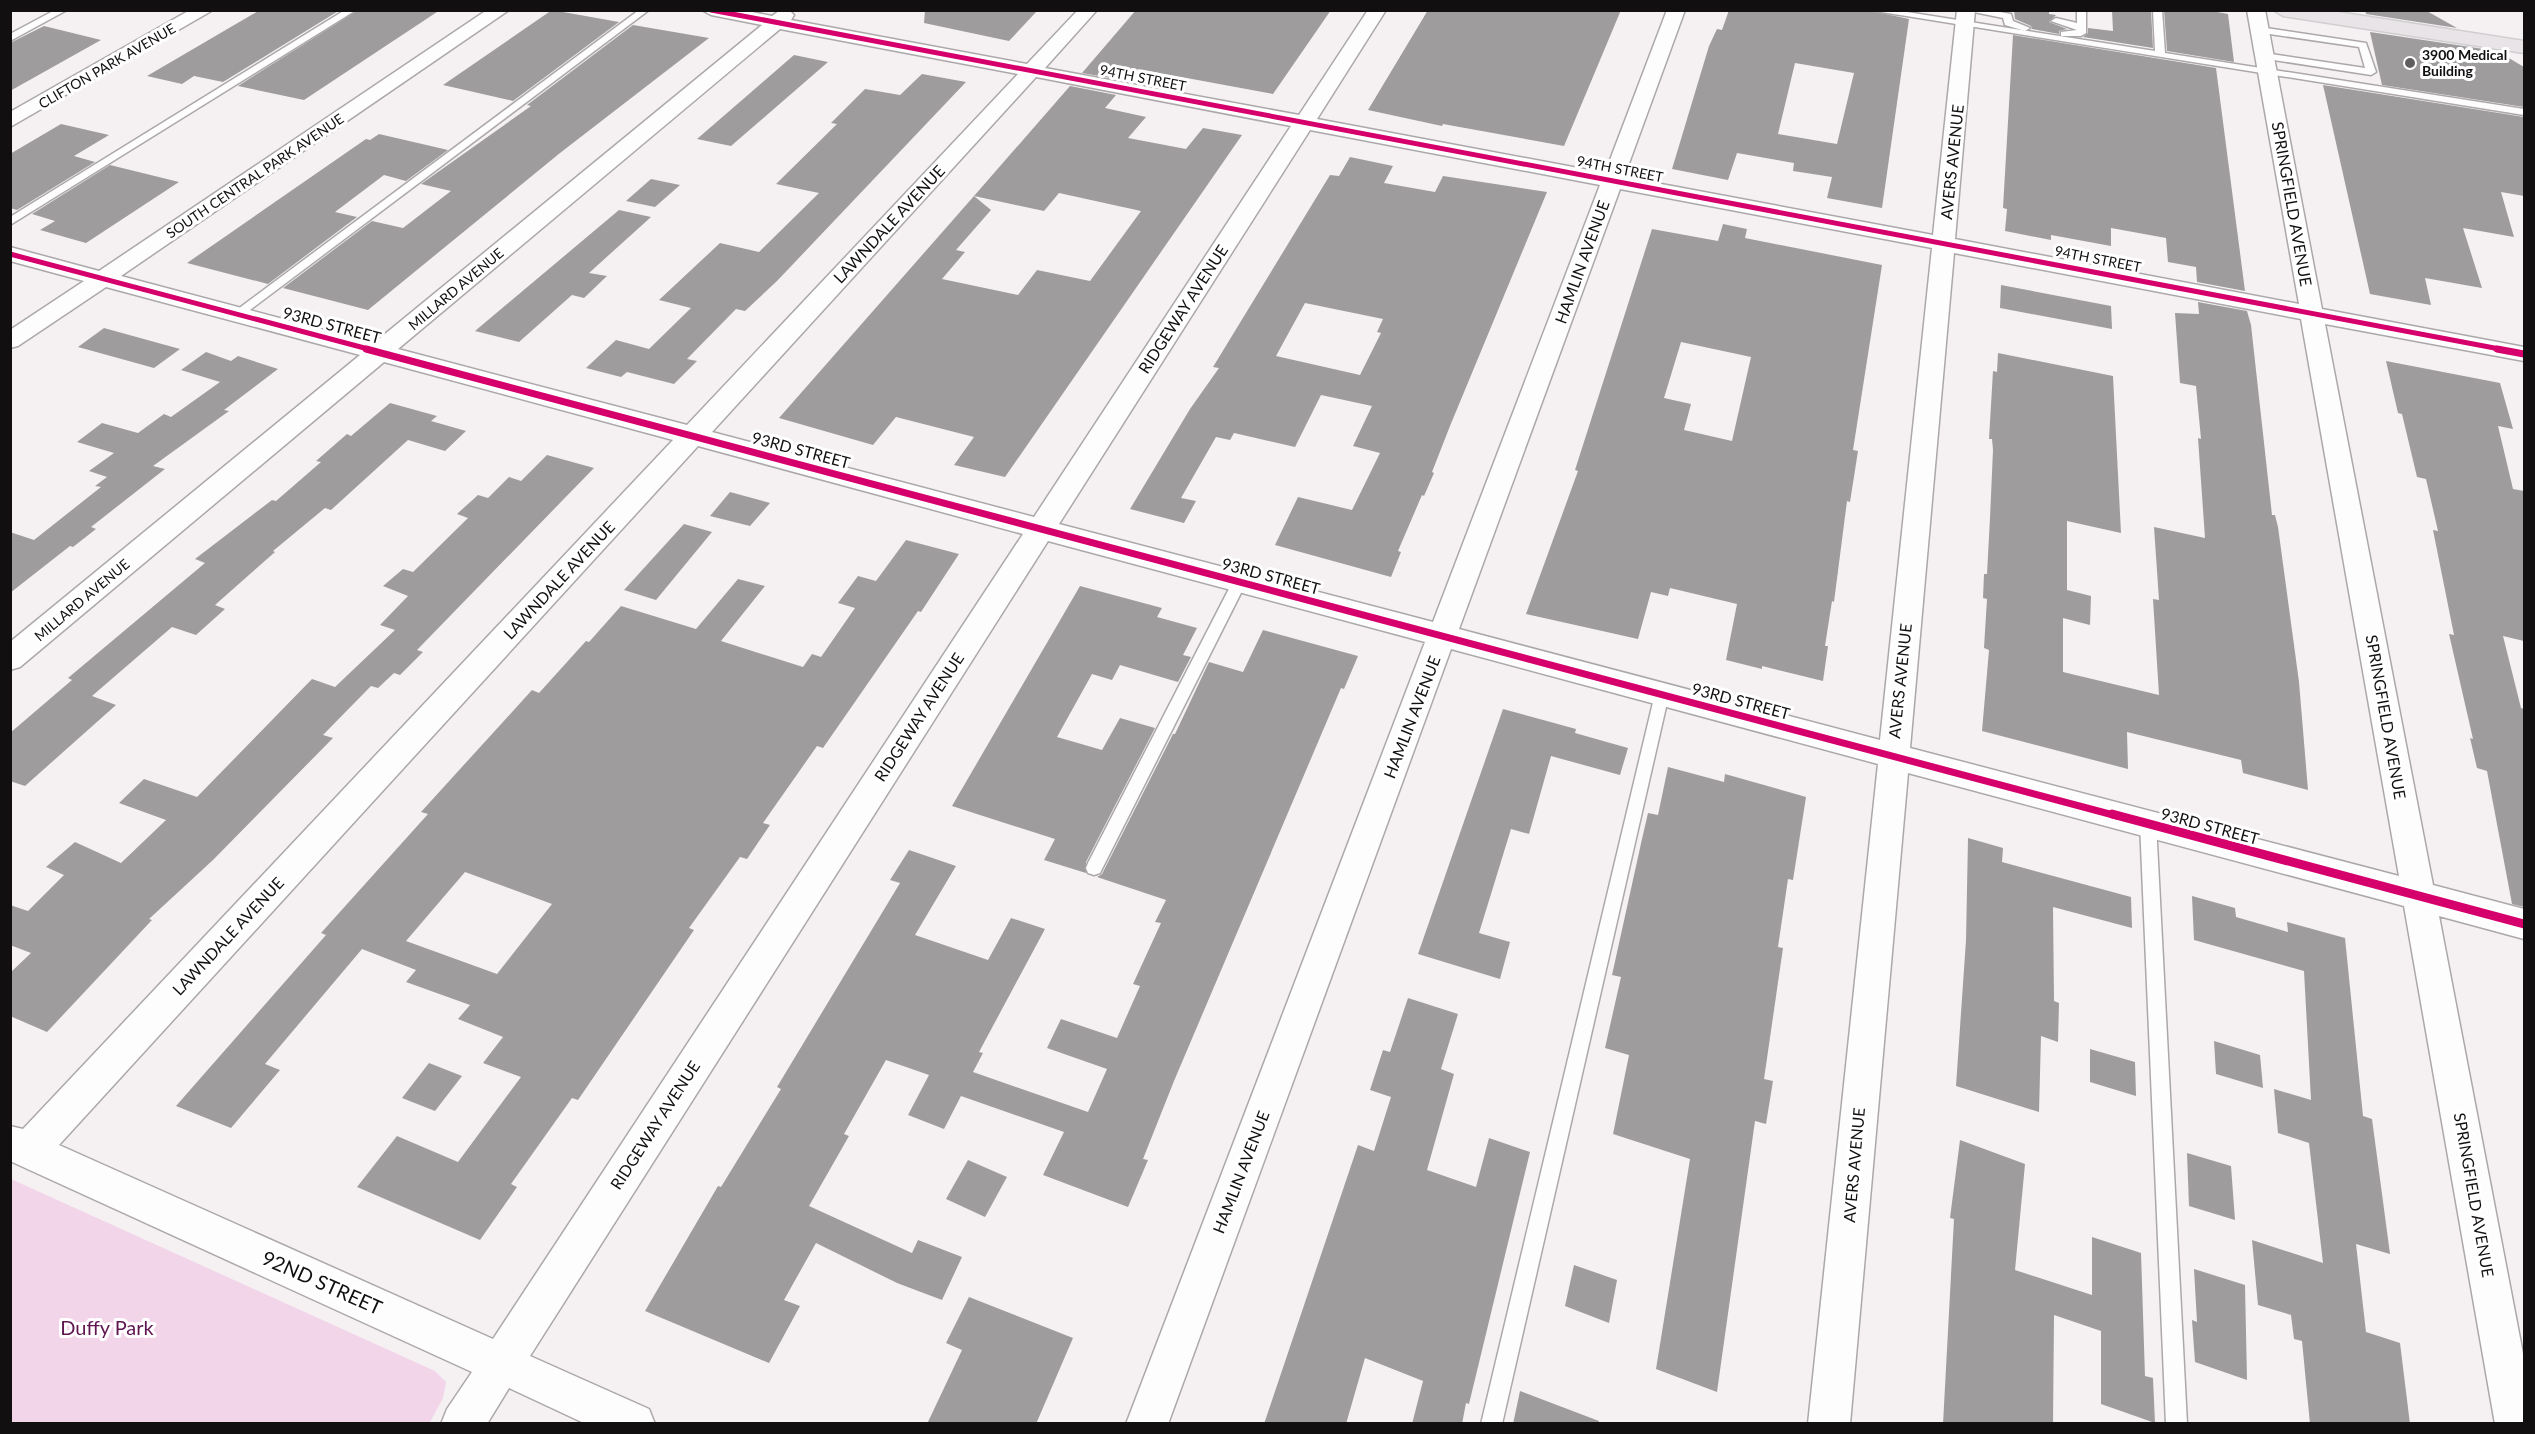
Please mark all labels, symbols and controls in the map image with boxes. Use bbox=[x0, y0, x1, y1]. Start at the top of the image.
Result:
street label: CLIFTON PARK AVENUE bbox=[35, 19, 178, 112]
place label: 3900 Medical Building bbox=[2422, 46, 2507, 79]
marker: 3900 Medical Building bbox=[2403, 56, 2417, 70]
street label: 94TH STREET bbox=[1098, 61, 1189, 94]
street label: AVERS AVENUE bbox=[1936, 103, 1967, 220]
street label: SOUTH CENTRAL PARK AVENUE bbox=[163, 110, 347, 241]
street label: SPRINGFIELD AVENUE bbox=[2269, 120, 2316, 288]
street label: 94TH STREET bbox=[1575, 152, 1666, 185]
street label: LAWNDALE AVENUE bbox=[829, 161, 948, 286]
street label: HAMLIN AVENUE bbox=[1550, 198, 1613, 326]
street label: RIDGEWAY AVENUE bbox=[1134, 241, 1231, 377]
street label: 94TH STREET bbox=[2053, 242, 2144, 275]
street label: MILLARD AVENUE bbox=[405, 244, 507, 333]
street label: 93RD STREET bbox=[281, 302, 384, 347]
street label: 93RD STREET bbox=[750, 427, 853, 472]
street label: LAWNDALE AVENUE bbox=[499, 517, 618, 642]
street label: 93RD STREET bbox=[1220, 553, 1323, 598]
street label: MILLARD AVENUE bbox=[31, 555, 133, 644]
street label: AVERS AVENUE bbox=[1884, 622, 1915, 739]
street label: SPRINGFIELD AVENUE bbox=[2363, 633, 2410, 801]
street label: RIDGEWAY AVENUE bbox=[870, 649, 967, 785]
street label: HAMLIN AVENUE bbox=[1379, 653, 1444, 781]
street label: 93RD STREET bbox=[1690, 678, 1793, 723]
street label: 93RD STREET bbox=[2159, 803, 2262, 848]
street label: LAWNDALE AVENUE bbox=[168, 873, 287, 998]
street label: RIDGEWAY AVENUE bbox=[606, 1057, 703, 1193]
street label: AVERS AVENUE bbox=[1839, 1107, 1868, 1223]
street label: HAMLIN AVENUE bbox=[1208, 1108, 1273, 1236]
street label: SPRINGFIELD AVENUE bbox=[2451, 1111, 2498, 1279]
street label: 92ND STREET bbox=[259, 1245, 386, 1319]
park label: Duffy Park bbox=[60, 1315, 155, 1339]

